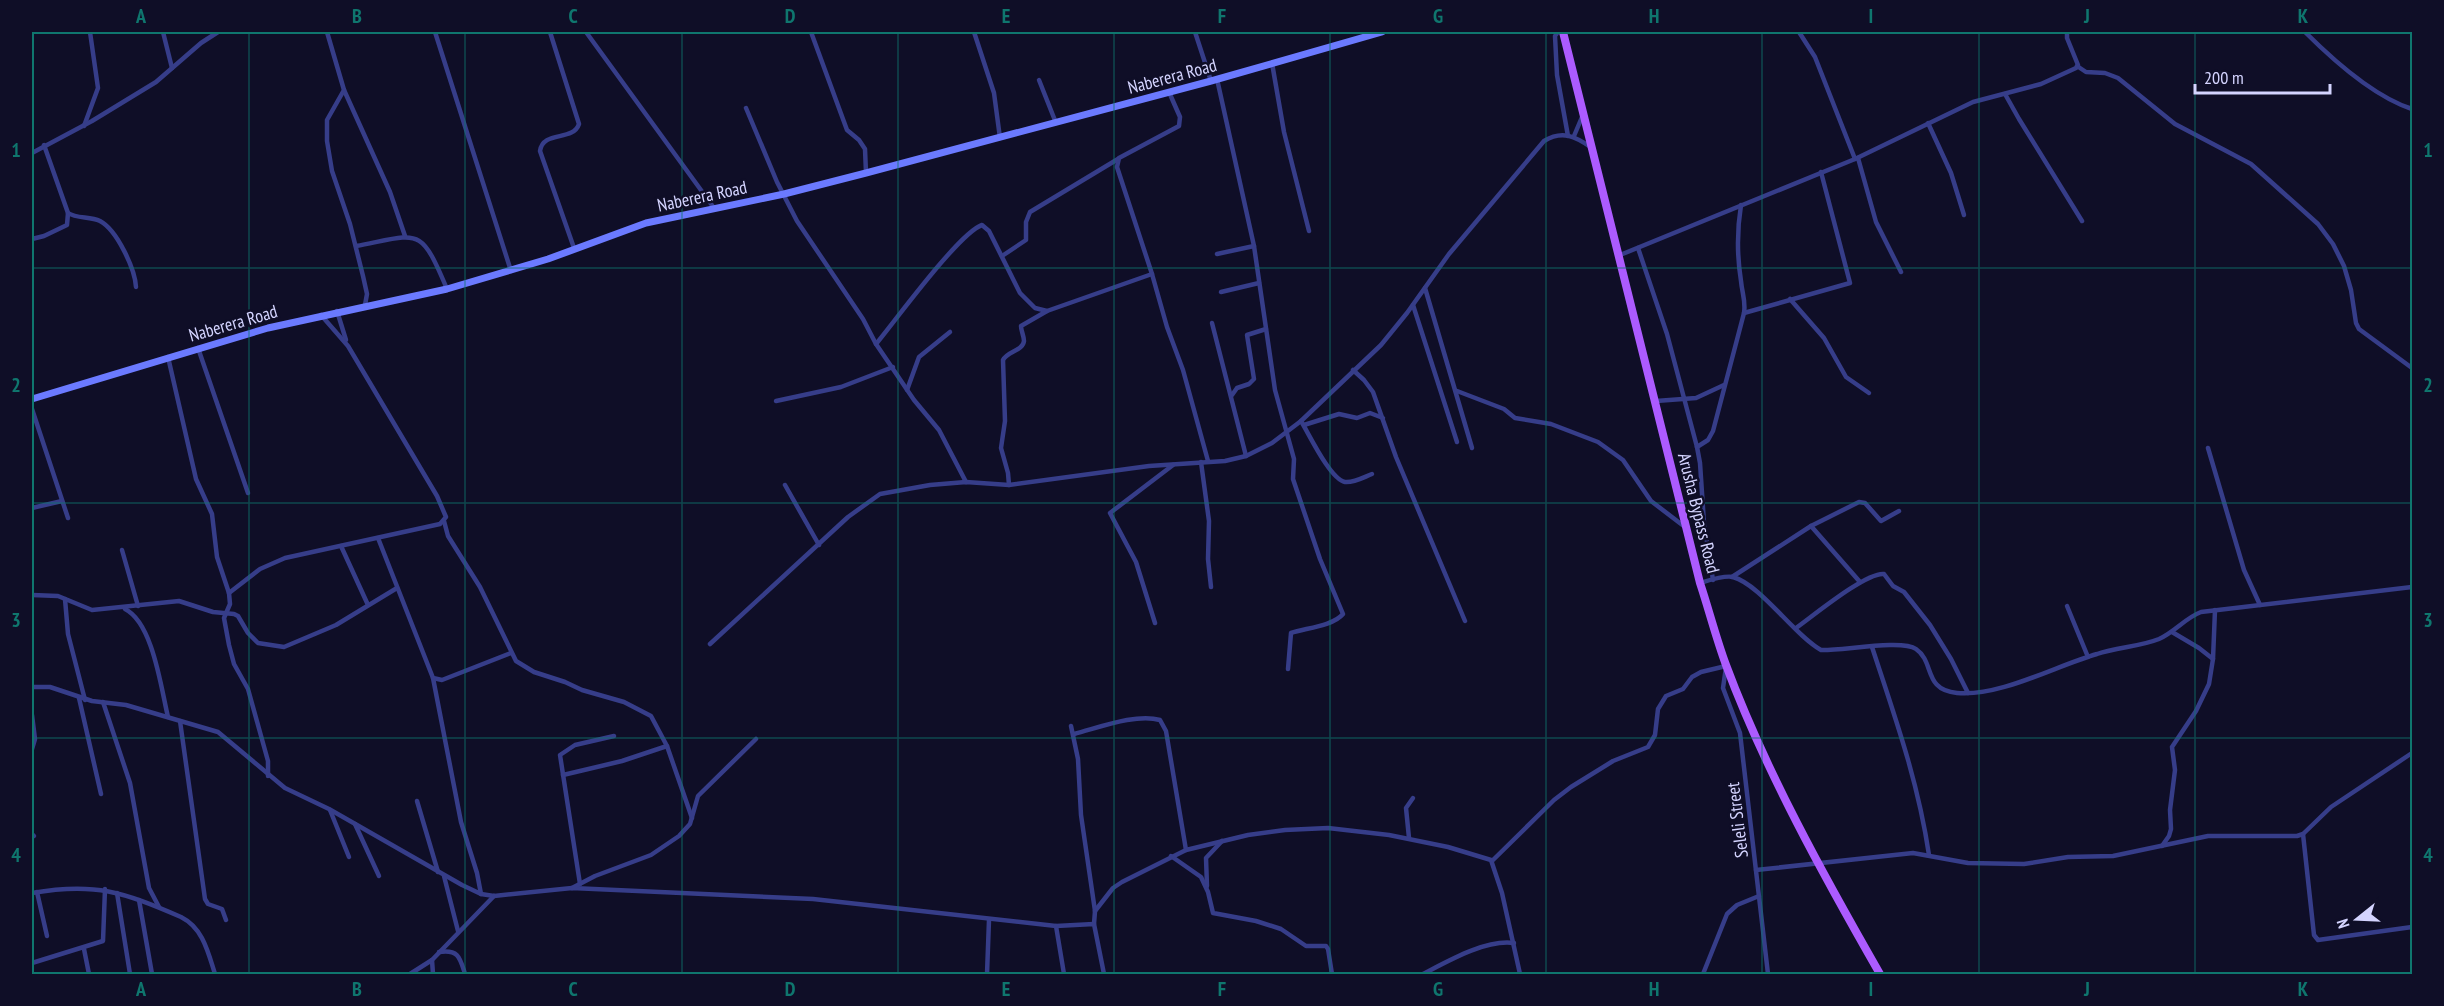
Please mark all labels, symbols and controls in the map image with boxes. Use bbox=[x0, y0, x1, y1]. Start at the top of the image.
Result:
text: A bbox=[135, 3, 147, 29]
text: B bbox=[352, 3, 362, 29]
text: C bbox=[568, 3, 578, 29]
text: D bbox=[785, 3, 796, 29]
text: E bbox=[1002, 3, 1010, 29]
text: F bbox=[1218, 3, 1226, 29]
text: G bbox=[1433, 3, 1443, 29]
text: H bbox=[1649, 3, 1659, 29]
text: I bbox=[1869, 3, 1873, 29]
text: J bbox=[2083, 3, 2090, 29]
text: K bbox=[2298, 3, 2309, 29]
street label: Naberera Road bbox=[1125, 53, 1219, 99]
scale bar bbox=[2195, 57, 2330, 95]
text: 200 m bbox=[2204, 66, 2244, 89]
text: 1 bbox=[11, 137, 21, 163]
text: 1 bbox=[2423, 137, 2433, 163]
street label: Naberera Road bbox=[655, 175, 749, 217]
street label: Naberera Road bbox=[186, 299, 280, 347]
text: 2 bbox=[11, 372, 21, 398]
text: 2 bbox=[2423, 372, 2433, 398]
street label: Arusha Bypass Road bbox=[1673, 450, 1725, 576]
text: 3 bbox=[11, 607, 21, 633]
text: 3 bbox=[2423, 607, 2433, 633]
street label: Seleli Street bbox=[1721, 781, 1753, 859]
text: 4 bbox=[11, 842, 21, 868]
text: 4 bbox=[2423, 842, 2433, 868]
north arrow bbox=[2327, 889, 2387, 949]
text: N bbox=[2332, 916, 2354, 931]
text: A bbox=[135, 976, 147, 1002]
text: B bbox=[352, 976, 362, 1002]
text: C bbox=[568, 976, 578, 1002]
text: D bbox=[785, 976, 796, 1002]
text: E bbox=[1002, 976, 1010, 1002]
text: F bbox=[1218, 976, 1226, 1002]
text: G bbox=[1433, 976, 1443, 1002]
text: H bbox=[1649, 976, 1659, 1002]
text: I bbox=[1869, 976, 1873, 1002]
text: J bbox=[2083, 976, 2090, 1002]
text: K bbox=[2298, 976, 2309, 1002]

